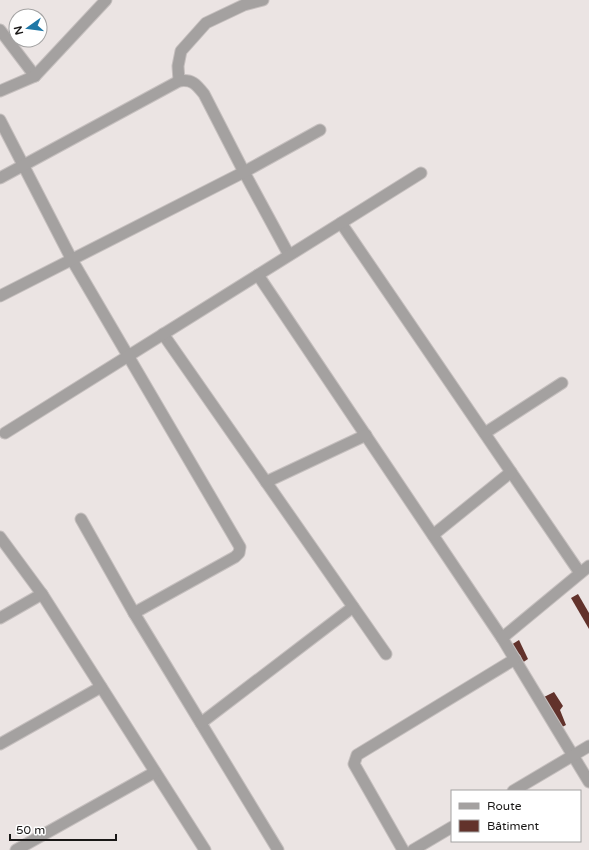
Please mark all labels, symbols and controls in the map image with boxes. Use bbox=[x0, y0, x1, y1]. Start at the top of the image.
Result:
north arrow bbox=[8, 8, 48, 48]
text: N bbox=[11, 24, 26, 36]
legend bbox=[451, 790, 581, 842]
text: Route bbox=[487, 799, 522, 813]
scale bar bbox=[10, 816, 116, 842]
text: Bâtiment bbox=[487, 819, 539, 833]
text: 50 m bbox=[16, 823, 45, 837]

